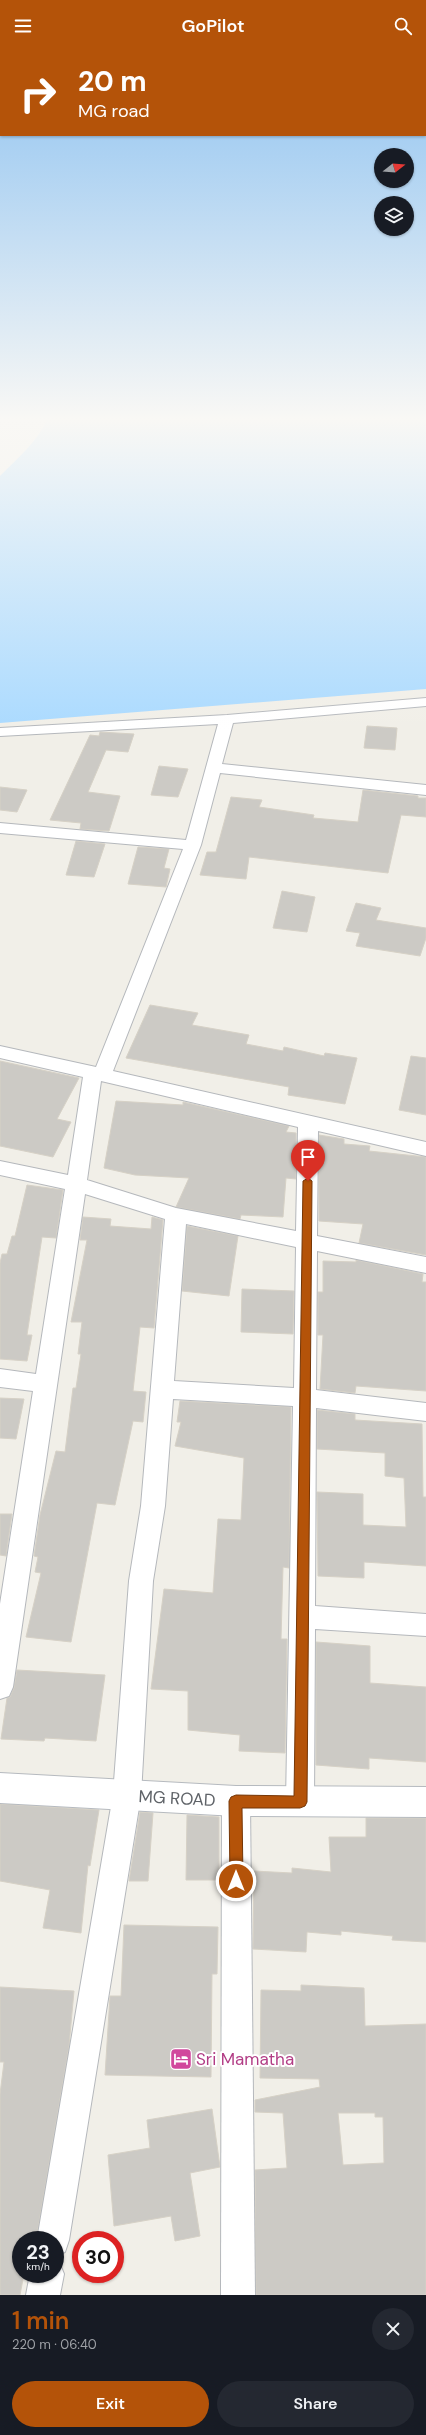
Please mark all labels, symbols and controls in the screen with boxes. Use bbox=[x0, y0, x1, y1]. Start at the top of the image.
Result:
text: GoPilot bbox=[181, 14, 245, 38]
icon: menu bbox=[12, 15, 34, 37]
icon: search bbox=[392, 15, 414, 37]
text: 20 m bbox=[78, 63, 147, 100]
icon: right bbox=[12, 68, 64, 120]
text: MG road bbox=[78, 99, 150, 123]
north arrow bbox=[374, 148, 414, 188]
map controls bbox=[374, 148, 414, 236]
button: layers bbox=[374, 196, 414, 236]
pin bbox=[291, 1140, 325, 1181]
icon: arrive bbox=[297, 1146, 319, 1168]
street label: MG ROAD bbox=[138, 1785, 216, 1811]
position arrow bbox=[215, 1860, 257, 1902]
hotel icon: Sri Mamatha bbox=[168, 2046, 194, 2072]
place label: Sri Mamatha bbox=[196, 2048, 294, 2070]
speed limit sign: 30 bbox=[72, 2231, 124, 2283]
text: 23 bbox=[26, 2239, 50, 2265]
text: km/h bbox=[26, 2260, 50, 2273]
text: 1 min bbox=[12, 2305, 69, 2336]
button: close bbox=[372, 2308, 414, 2350]
text: 220 m · 06:40 bbox=[12, 2336, 97, 2353]
button: Exit bbox=[12, 2381, 209, 2427]
button: Share bbox=[217, 2381, 414, 2427]

